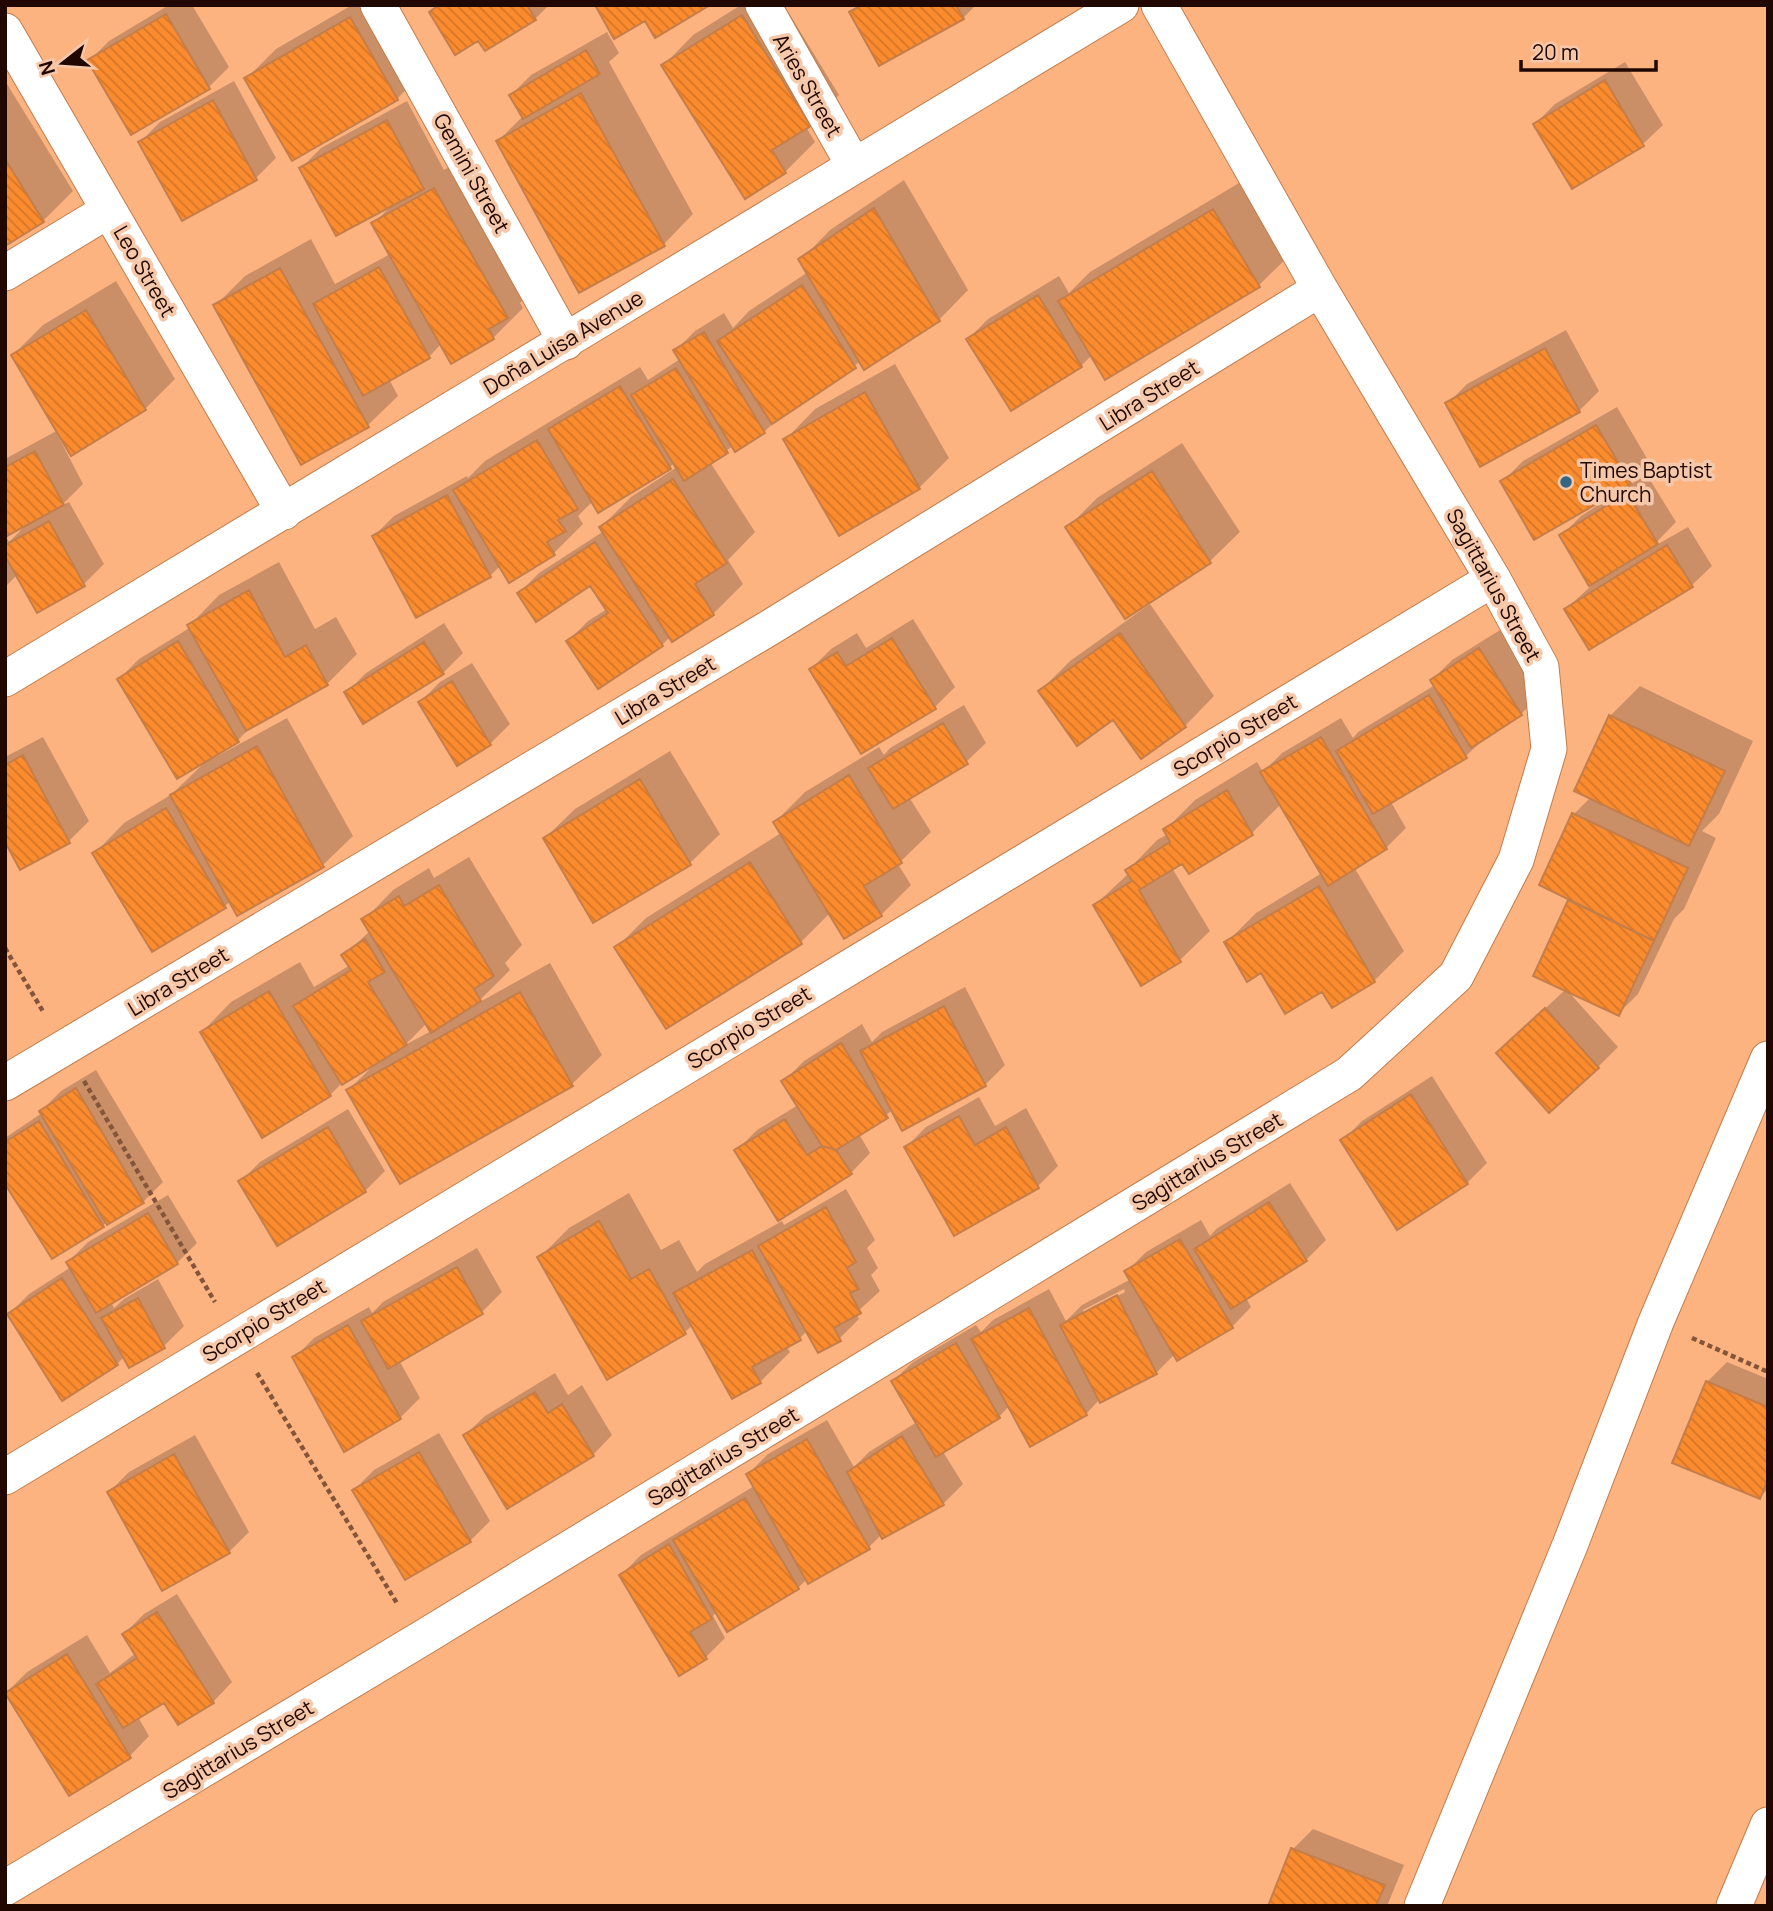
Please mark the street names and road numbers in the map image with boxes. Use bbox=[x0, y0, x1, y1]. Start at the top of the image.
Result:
street label: Aries Street bbox=[767, 28, 849, 142]
street label: Gemini Street bbox=[428, 108, 516, 238]
street label: Leo Street bbox=[108, 220, 182, 322]
street label: Doña Luisa Avenue bbox=[478, 283, 648, 401]
street label: Libra Street bbox=[1094, 353, 1204, 437]
street label: Sagittarius Street bbox=[1440, 503, 1548, 667]
street label: Libra Street bbox=[609, 649, 721, 731]
street label: Scorpio Street bbox=[1168, 687, 1302, 783]
street label: Libra Street bbox=[122, 940, 234, 1022]
street label: Scorpio Street bbox=[682, 979, 816, 1075]
street label: Sagittarius Street bbox=[1126, 1105, 1288, 1217]
street label: Scorpio Street bbox=[197, 1272, 331, 1368]
street label: Sagittarius Street bbox=[642, 1400, 804, 1512]
street label: Sagittarius Street bbox=[157, 1693, 319, 1805]

